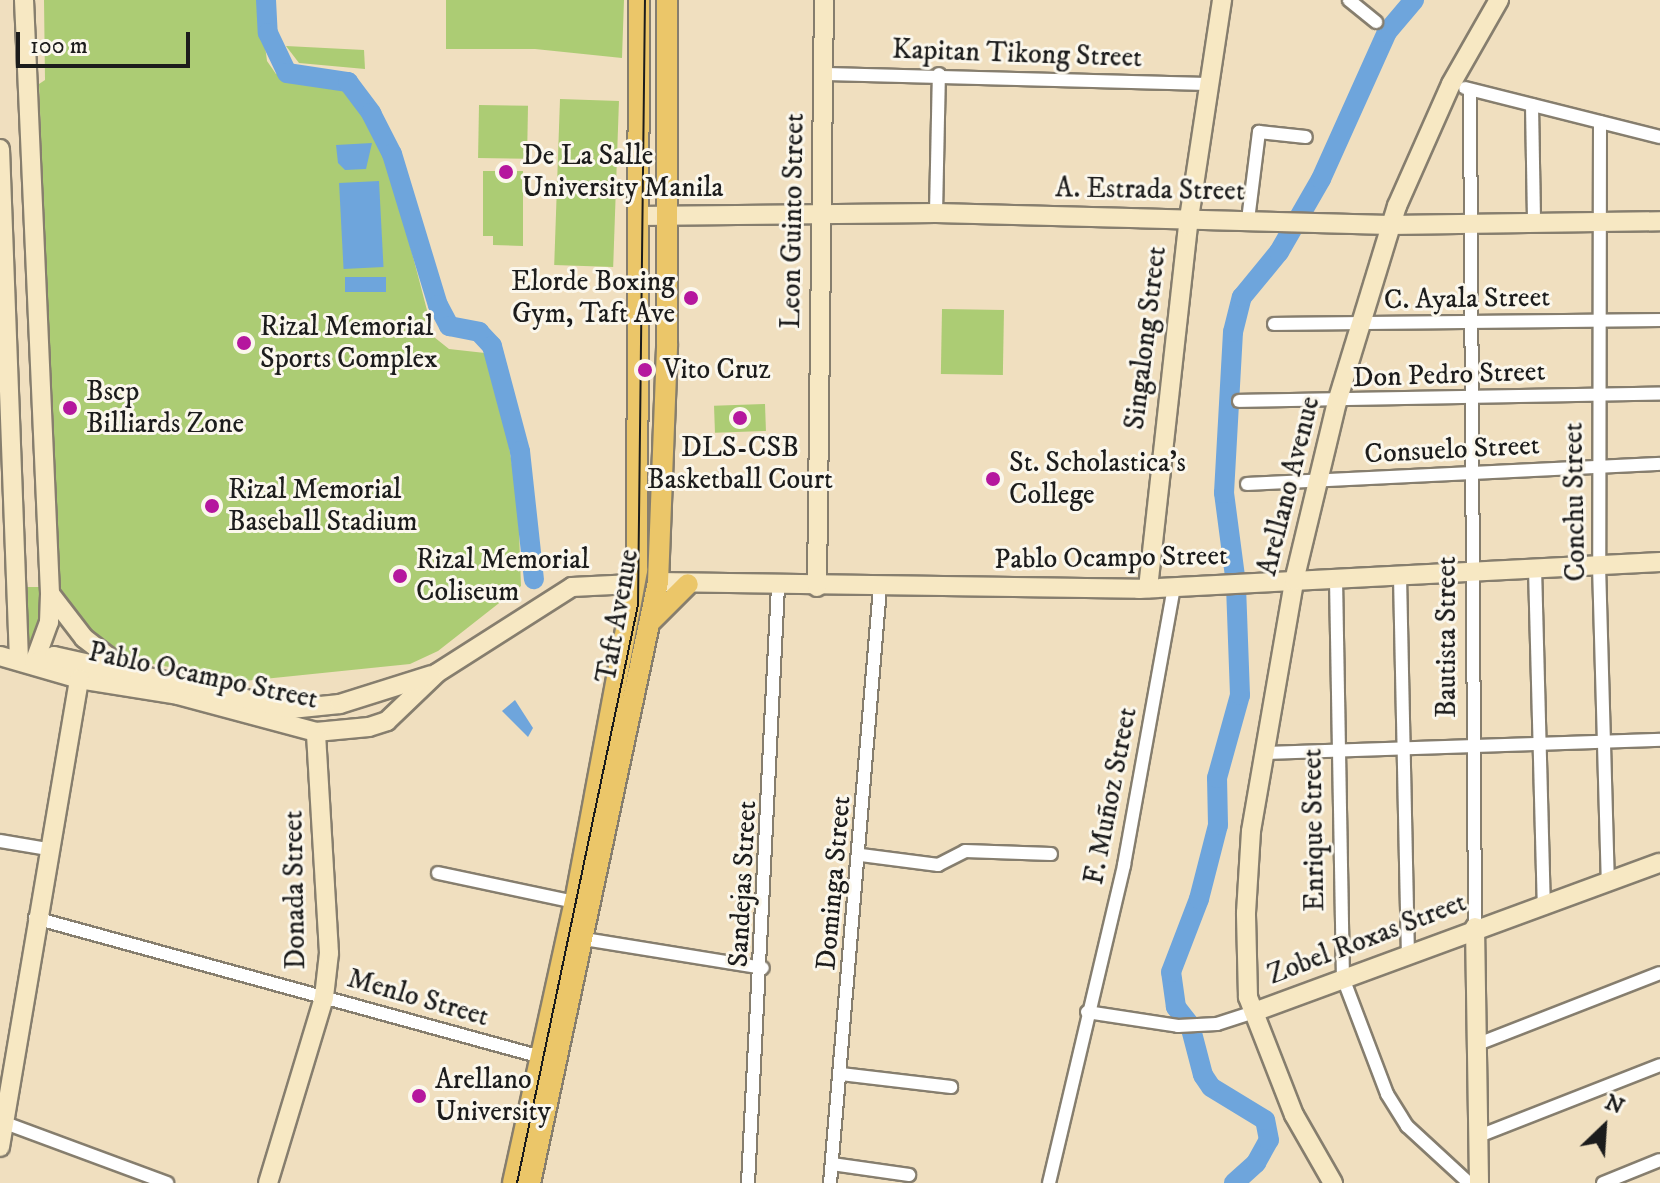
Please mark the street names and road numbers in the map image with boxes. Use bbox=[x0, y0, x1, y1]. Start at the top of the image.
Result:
street label: Kapitan Tikong Street bbox=[891, 33, 1143, 75]
street label: Leon Guinto Street bbox=[774, 113, 812, 329]
street label: A. Estrada Street bbox=[1055, 172, 1245, 208]
street label: Singalong Street bbox=[1118, 244, 1174, 432]
street label: C. Ayala Street bbox=[1384, 281, 1550, 317]
street label: Don Pedro Street bbox=[1352, 355, 1546, 395]
street label: Arellano Avenue bbox=[1251, 393, 1327, 579]
street label: Conchu Street bbox=[1557, 422, 1593, 582]
street label: Consuelo Street bbox=[1363, 429, 1541, 471]
street label: Pablo Ocampo Street bbox=[994, 539, 1228, 577]
street label: Taft Avenue bbox=[590, 547, 646, 685]
street label: Bautista Street bbox=[1430, 556, 1464, 718]
street label: Pablo Ocampo Street bbox=[85, 635, 321, 717]
street label: F. Muñoz Street bbox=[1077, 705, 1145, 887]
street label: Enrique Street bbox=[1296, 748, 1332, 912]
street label: Dominga Street bbox=[810, 794, 858, 972]
street label: Sandejas Street bbox=[722, 800, 764, 968]
street label: Donada Street bbox=[277, 810, 313, 970]
street label: Zobel Roxas Street bbox=[1263, 886, 1471, 992]
street label: Menlo Street bbox=[343, 962, 493, 1034]

